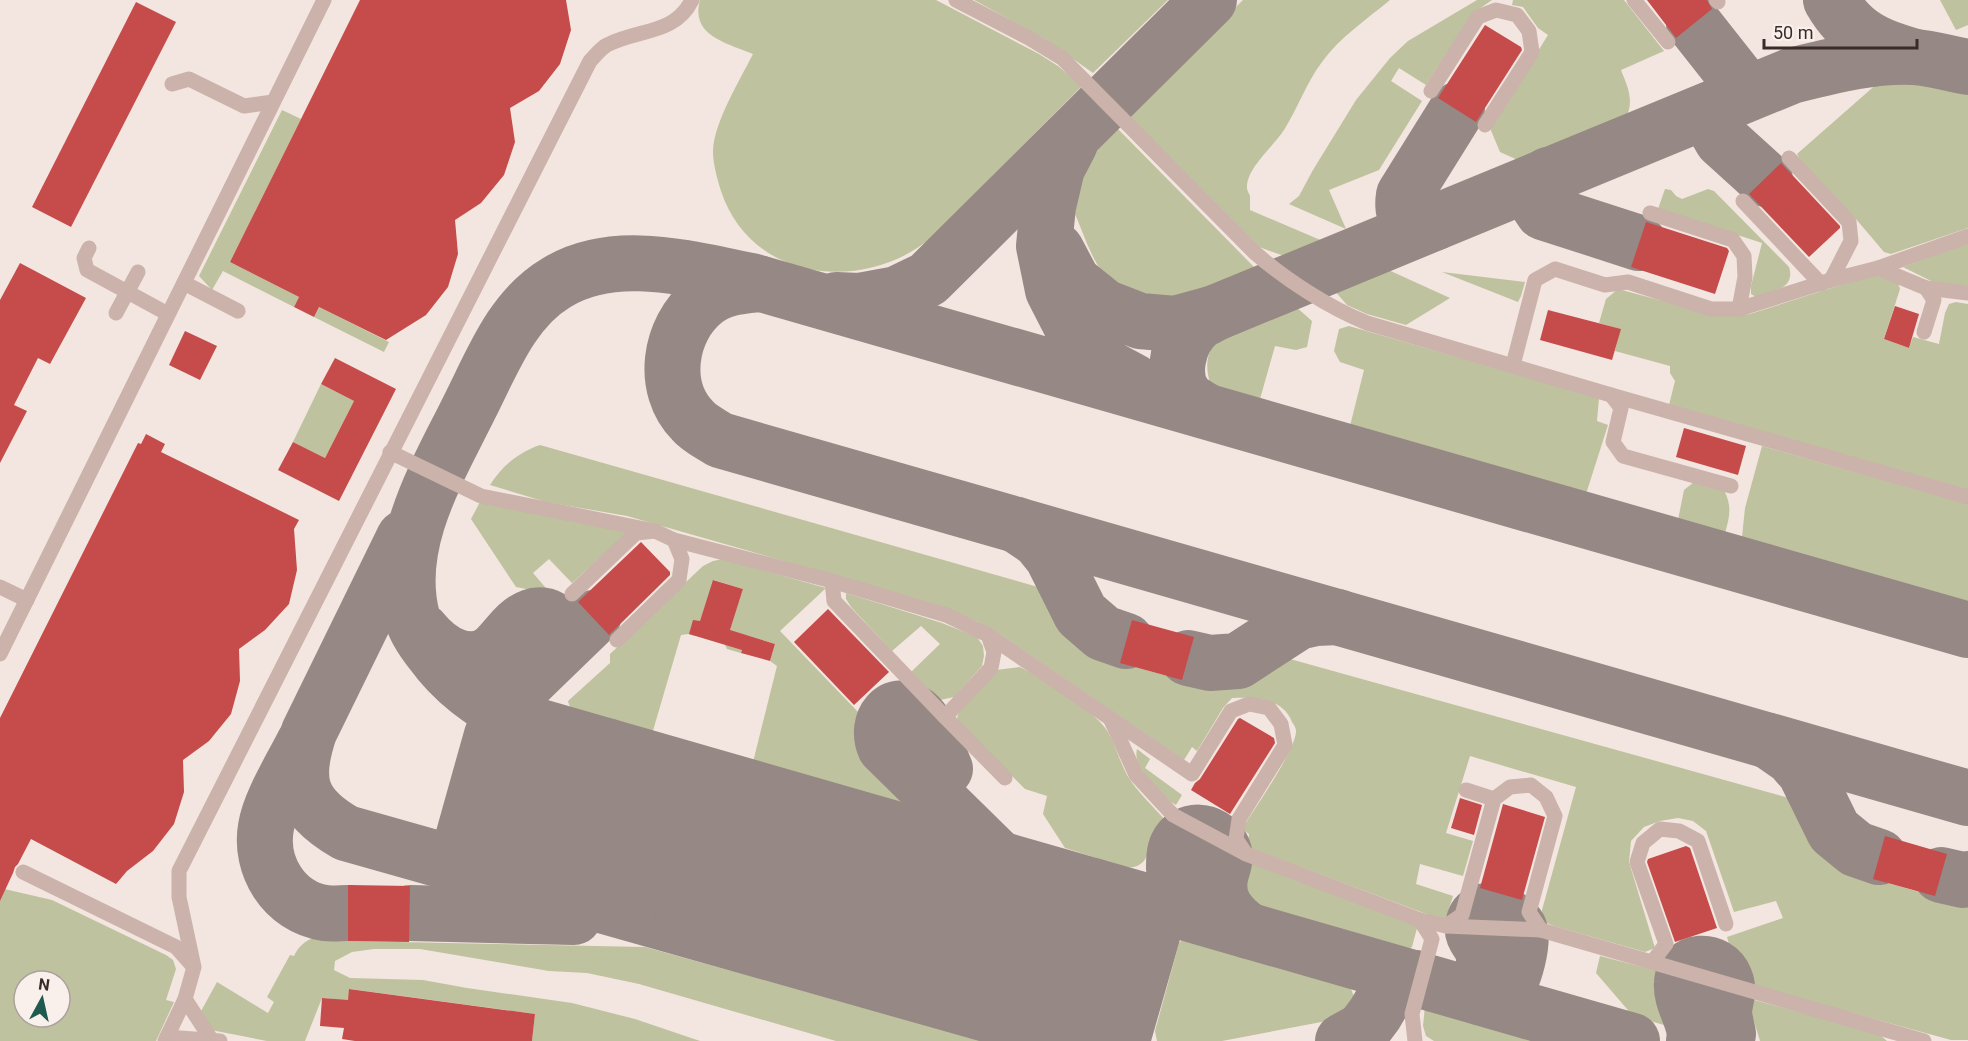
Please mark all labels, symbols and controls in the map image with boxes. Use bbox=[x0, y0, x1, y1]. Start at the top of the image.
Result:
scale bar bbox=[1764, 12, 1917, 50]
text: 50 m bbox=[1773, 22, 1813, 43]
north arrow bbox=[12, 969, 72, 1029]
text: N bbox=[37, 974, 51, 995]

